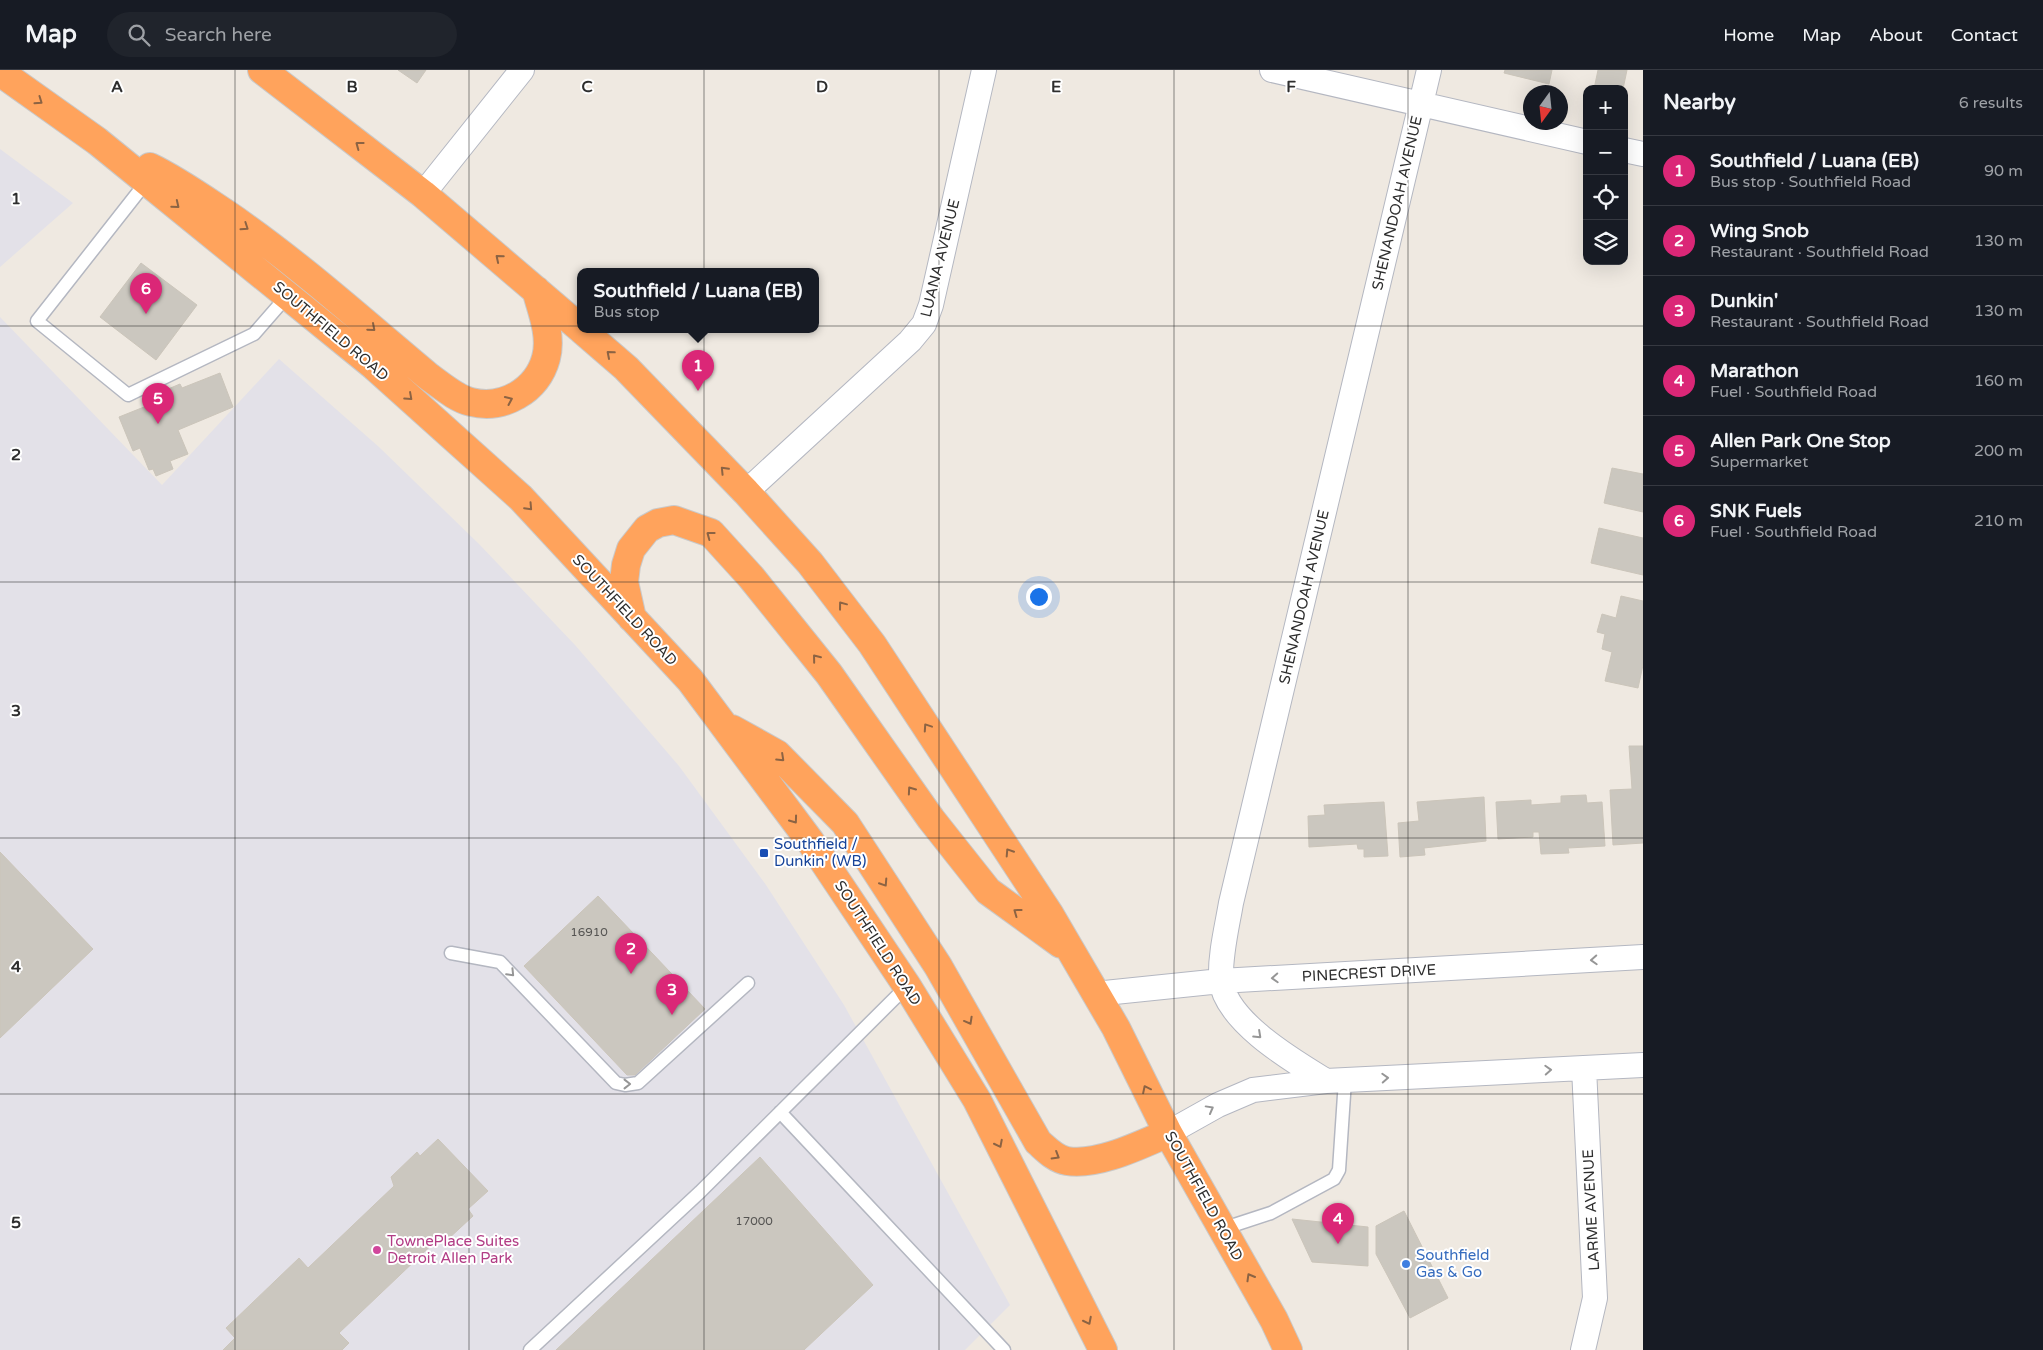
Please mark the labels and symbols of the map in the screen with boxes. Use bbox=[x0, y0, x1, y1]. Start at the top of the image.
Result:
text: A bbox=[111, 77, 123, 97]
text: B bbox=[346, 77, 358, 97]
text: C bbox=[581, 77, 593, 97]
text: D bbox=[816, 77, 828, 97]
text: E bbox=[1051, 77, 1061, 97]
text: F bbox=[1286, 77, 1296, 97]
north arrow bbox=[1523, 85, 1568, 130]
one-way arrow bbox=[33, 95, 43, 104]
street label: SHENANDOAH AVENUE bbox=[1368, 114, 1426, 292]
one-way arrow bbox=[356, 141, 365, 150]
text: 1 bbox=[11, 189, 21, 209]
street label: LUANA AVENUE bbox=[917, 197, 963, 319]
one-way arrow bbox=[170, 199, 179, 207]
one-way arrow bbox=[239, 221, 249, 230]
one-way arrow bbox=[496, 256, 505, 264]
pin: 6 bbox=[130, 273, 162, 314]
street label: SOUTHFIELD ROAD bbox=[270, 277, 392, 385]
one-way arrow bbox=[367, 322, 376, 331]
pin: 1 bbox=[682, 350, 714, 391]
one-way arrow bbox=[607, 351, 616, 360]
pin: 5 bbox=[142, 383, 174, 424]
one-way arrow bbox=[404, 392, 413, 401]
one-way arrow bbox=[504, 395, 513, 406]
text: 2 bbox=[11, 445, 21, 465]
one-way arrow bbox=[721, 466, 730, 475]
one-way arrow bbox=[523, 501, 532, 510]
street label: SHENANDOAH AVENUE bbox=[1275, 508, 1333, 686]
one-way arrow bbox=[706, 532, 716, 541]
street label: SOUTHFIELD ROAD bbox=[569, 551, 681, 669]
your location bbox=[1026, 584, 1052, 610]
one-way arrow bbox=[840, 602, 848, 611]
one-way arrow bbox=[814, 655, 822, 664]
text: 3 bbox=[11, 701, 21, 721]
one-way arrow bbox=[923, 723, 933, 732]
one-way arrow bbox=[775, 752, 784, 761]
one-way arrow bbox=[908, 786, 917, 796]
one-way arrow bbox=[788, 814, 797, 824]
place label: Southfield / Dunkin' (WB) bbox=[774, 835, 866, 870]
marker: Southfield / Dunkin' (WB) bbox=[758, 847, 770, 859]
one-way arrow bbox=[1006, 848, 1015, 858]
street label: SOUTHFIELD ROAD bbox=[831, 877, 925, 1009]
one-way arrow bbox=[878, 877, 887, 886]
one-way arrow bbox=[1013, 909, 1022, 918]
house number: 16910 bbox=[570, 925, 608, 939]
pin: 2 bbox=[615, 933, 647, 974]
one-way arrow bbox=[1590, 954, 1598, 965]
text: 4 bbox=[11, 957, 21, 977]
street label: PINECREST DRIVE bbox=[1301, 960, 1437, 986]
one-way arrow bbox=[505, 968, 514, 977]
one-way arrow bbox=[1271, 973, 1278, 983]
pin: 3 bbox=[656, 974, 688, 1015]
one-way arrow bbox=[963, 1015, 973, 1024]
one-way arrow bbox=[1252, 1029, 1261, 1038]
one-way arrow bbox=[1544, 1065, 1552, 1075]
one-way arrow bbox=[1382, 1073, 1390, 1084]
one-way arrow bbox=[623, 1078, 631, 1089]
one-way arrow bbox=[1142, 1085, 1152, 1094]
one-way arrow bbox=[1205, 1106, 1214, 1116]
street label: SOUTHFIELD ROAD bbox=[1161, 1128, 1247, 1264]
one-way arrow bbox=[993, 1139, 1003, 1148]
one-way arrow bbox=[1051, 1149, 1060, 1159]
street label: LARME AVENUE bbox=[1579, 1149, 1603, 1271]
pin: 4 bbox=[1322, 1203, 1354, 1244]
text: 5 bbox=[11, 1213, 21, 1233]
house number: 17000 bbox=[735, 1214, 773, 1228]
place label: TownePlace Suites Detroit Allen Park bbox=[387, 1232, 519, 1267]
marker: TownePlace Suites Detroit Allen Park bbox=[371, 1244, 383, 1256]
place label: Southfield Gas & Go bbox=[1416, 1246, 1489, 1281]
marker: Southfield Gas & Go bbox=[1400, 1258, 1412, 1270]
one-way arrow bbox=[1246, 1274, 1256, 1283]
one-way arrow bbox=[1082, 1316, 1092, 1325]

